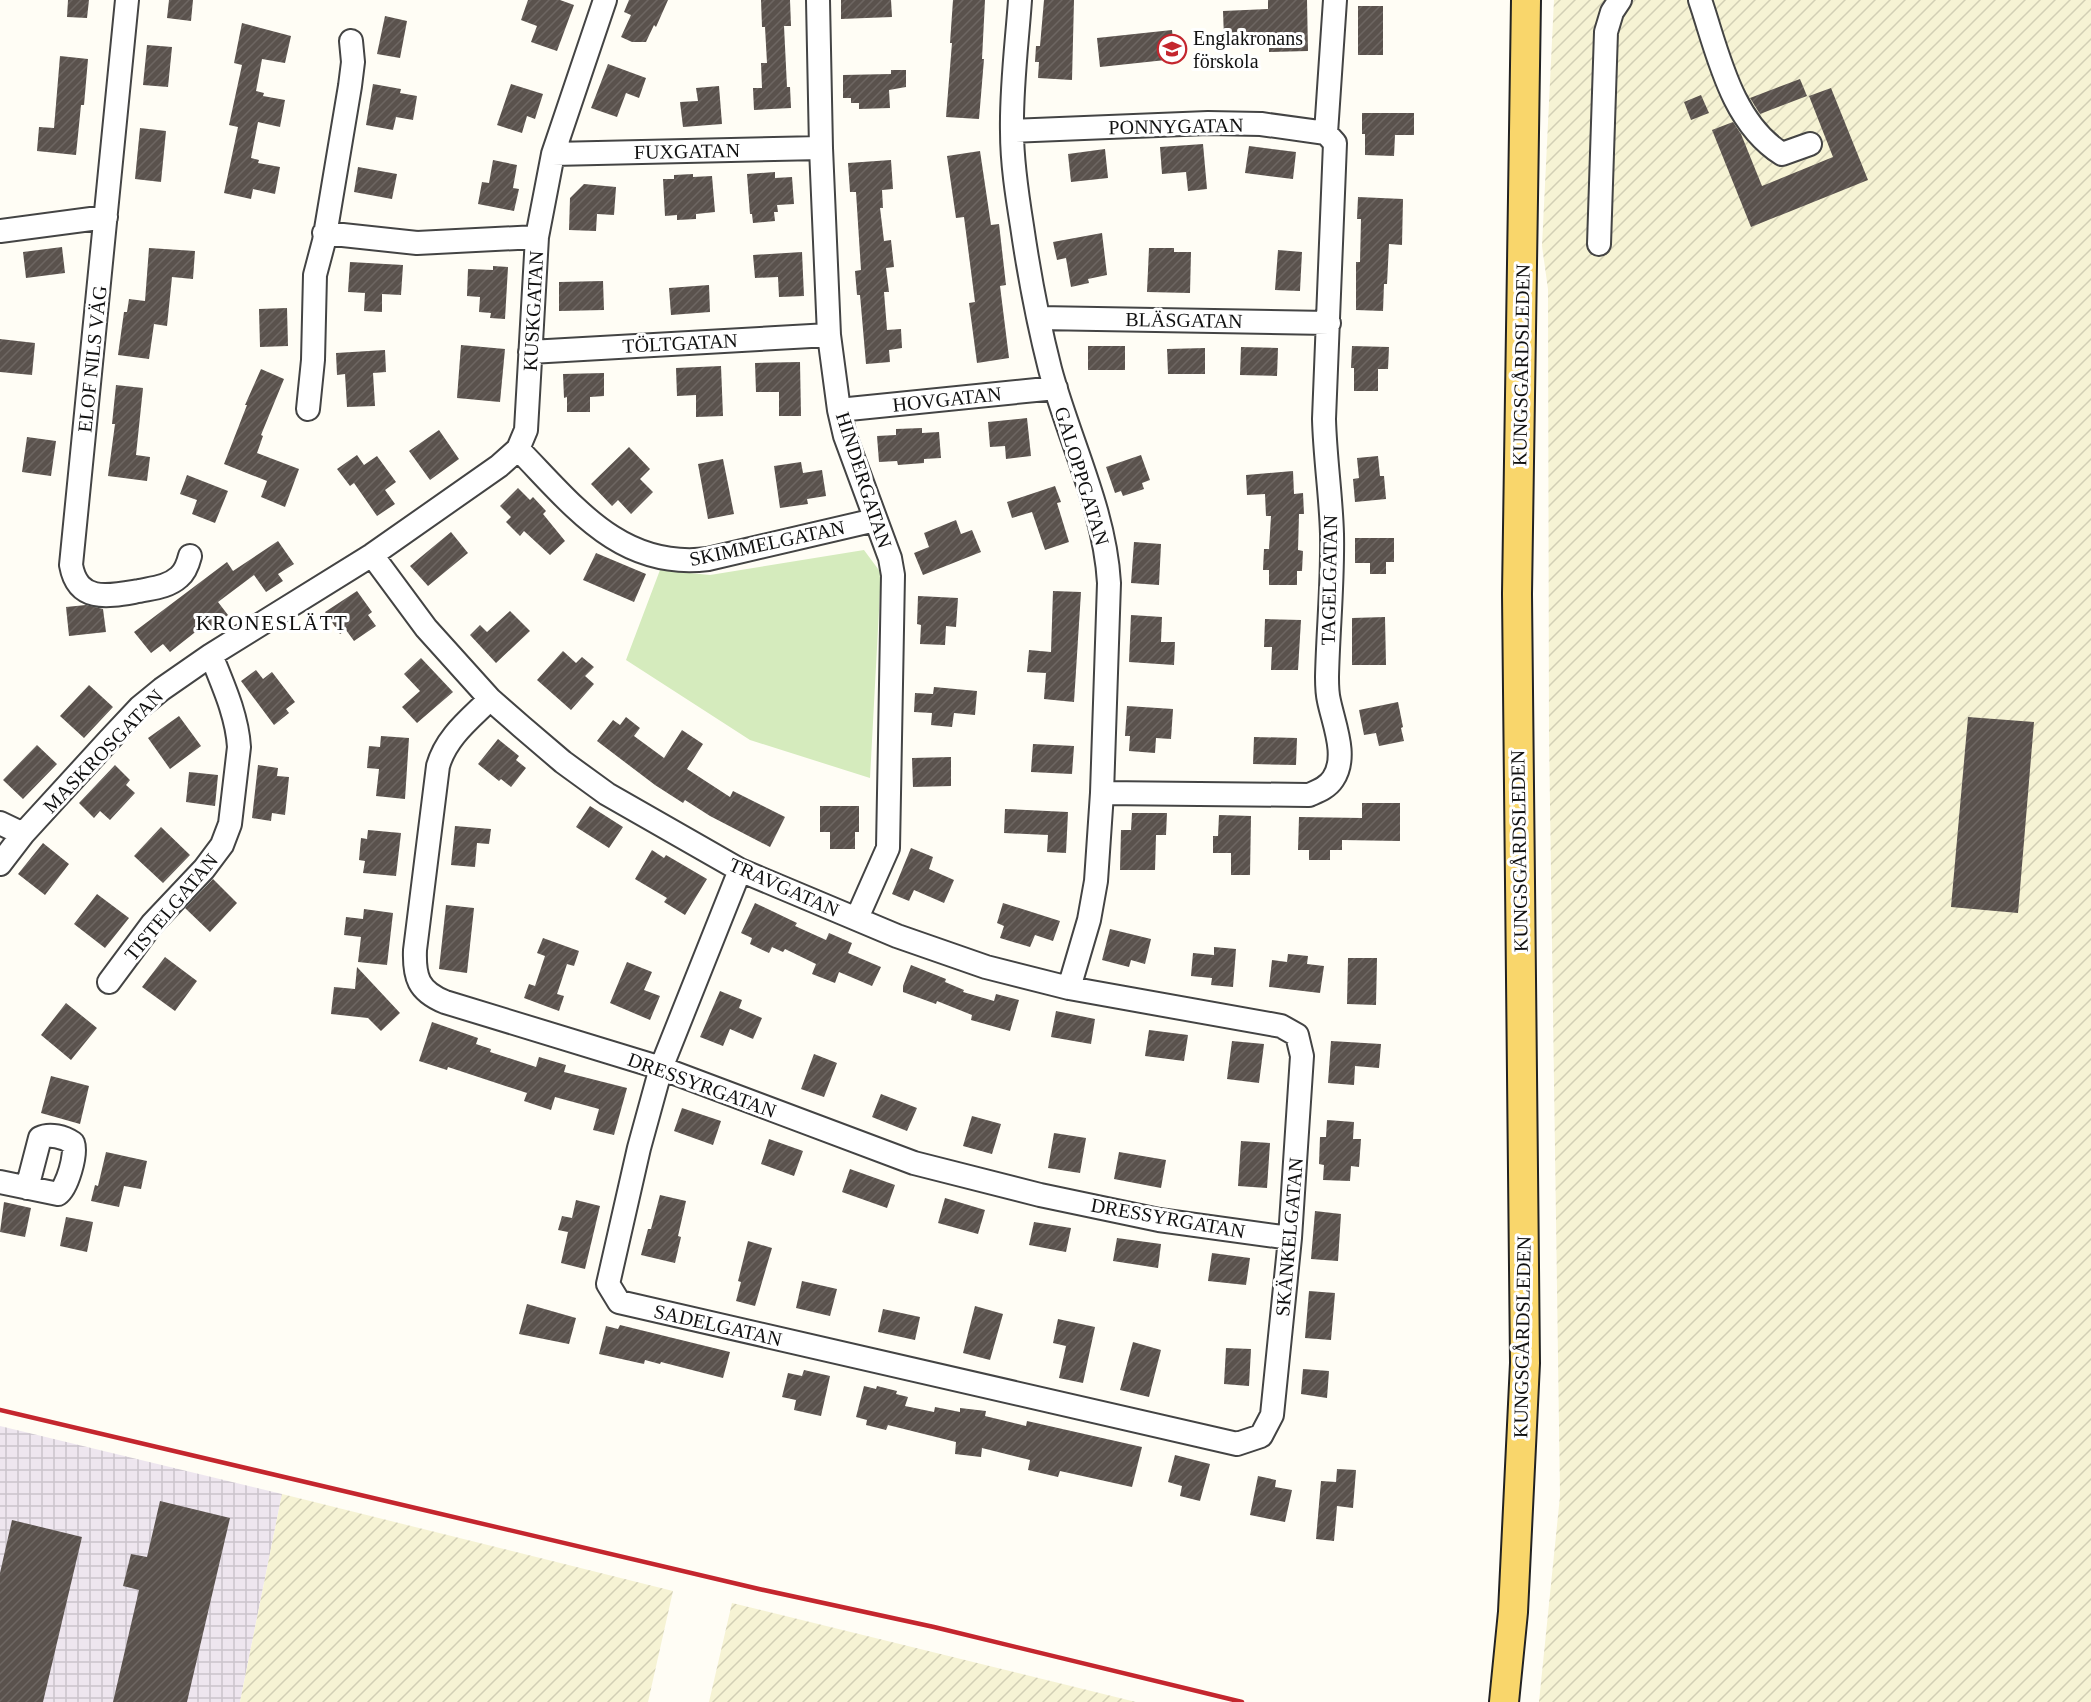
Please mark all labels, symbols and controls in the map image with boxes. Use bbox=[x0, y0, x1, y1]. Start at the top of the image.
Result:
place label: Englakronans förskola bbox=[1193, 27, 1303, 72]
school or university icon: Englakronans förskola bbox=[1156, 33, 1188, 65]
street label: PONNYGATAN bbox=[1108, 114, 1244, 138]
street label: FUXGATAN bbox=[634, 139, 740, 163]
street label: KUSKGATAN bbox=[519, 250, 547, 372]
street label: KUNGSGÅRDSLEDEN bbox=[1508, 264, 1534, 466]
street label: ELOF NILS VÄG bbox=[73, 285, 111, 433]
street label: BLÄSGATAN bbox=[1125, 308, 1243, 332]
street label: TÖLTGATAN bbox=[622, 329, 738, 357]
street label: HOVGATAN bbox=[891, 382, 1003, 416]
street label: GALOPPGATAN bbox=[1050, 404, 1114, 548]
street label: HINDERGATAN bbox=[832, 409, 896, 551]
street label: TAGELGATAN bbox=[1317, 515, 1341, 645]
street label: SKIMMELGATAN bbox=[687, 516, 847, 570]
district label: KRONESLÄTT bbox=[196, 611, 348, 635]
street label: MASKROSGATAN bbox=[39, 685, 167, 817]
street label: KUNGSGÅRDSLEDEN bbox=[1506, 750, 1532, 952]
street label: TISTELGATAN bbox=[120, 849, 222, 965]
street label: TRAVGATAN bbox=[726, 853, 842, 921]
street label: DRESSYRGATAN bbox=[625, 1048, 779, 1122]
street label: SKÄNKELGATAN bbox=[1271, 1157, 1307, 1317]
street label: DRESSYRGATAN bbox=[1089, 1194, 1247, 1242]
street label: KUNGSGÅRDSLEDEN bbox=[1509, 1236, 1535, 1438]
street label: SADELGATAN bbox=[652, 1300, 784, 1350]

